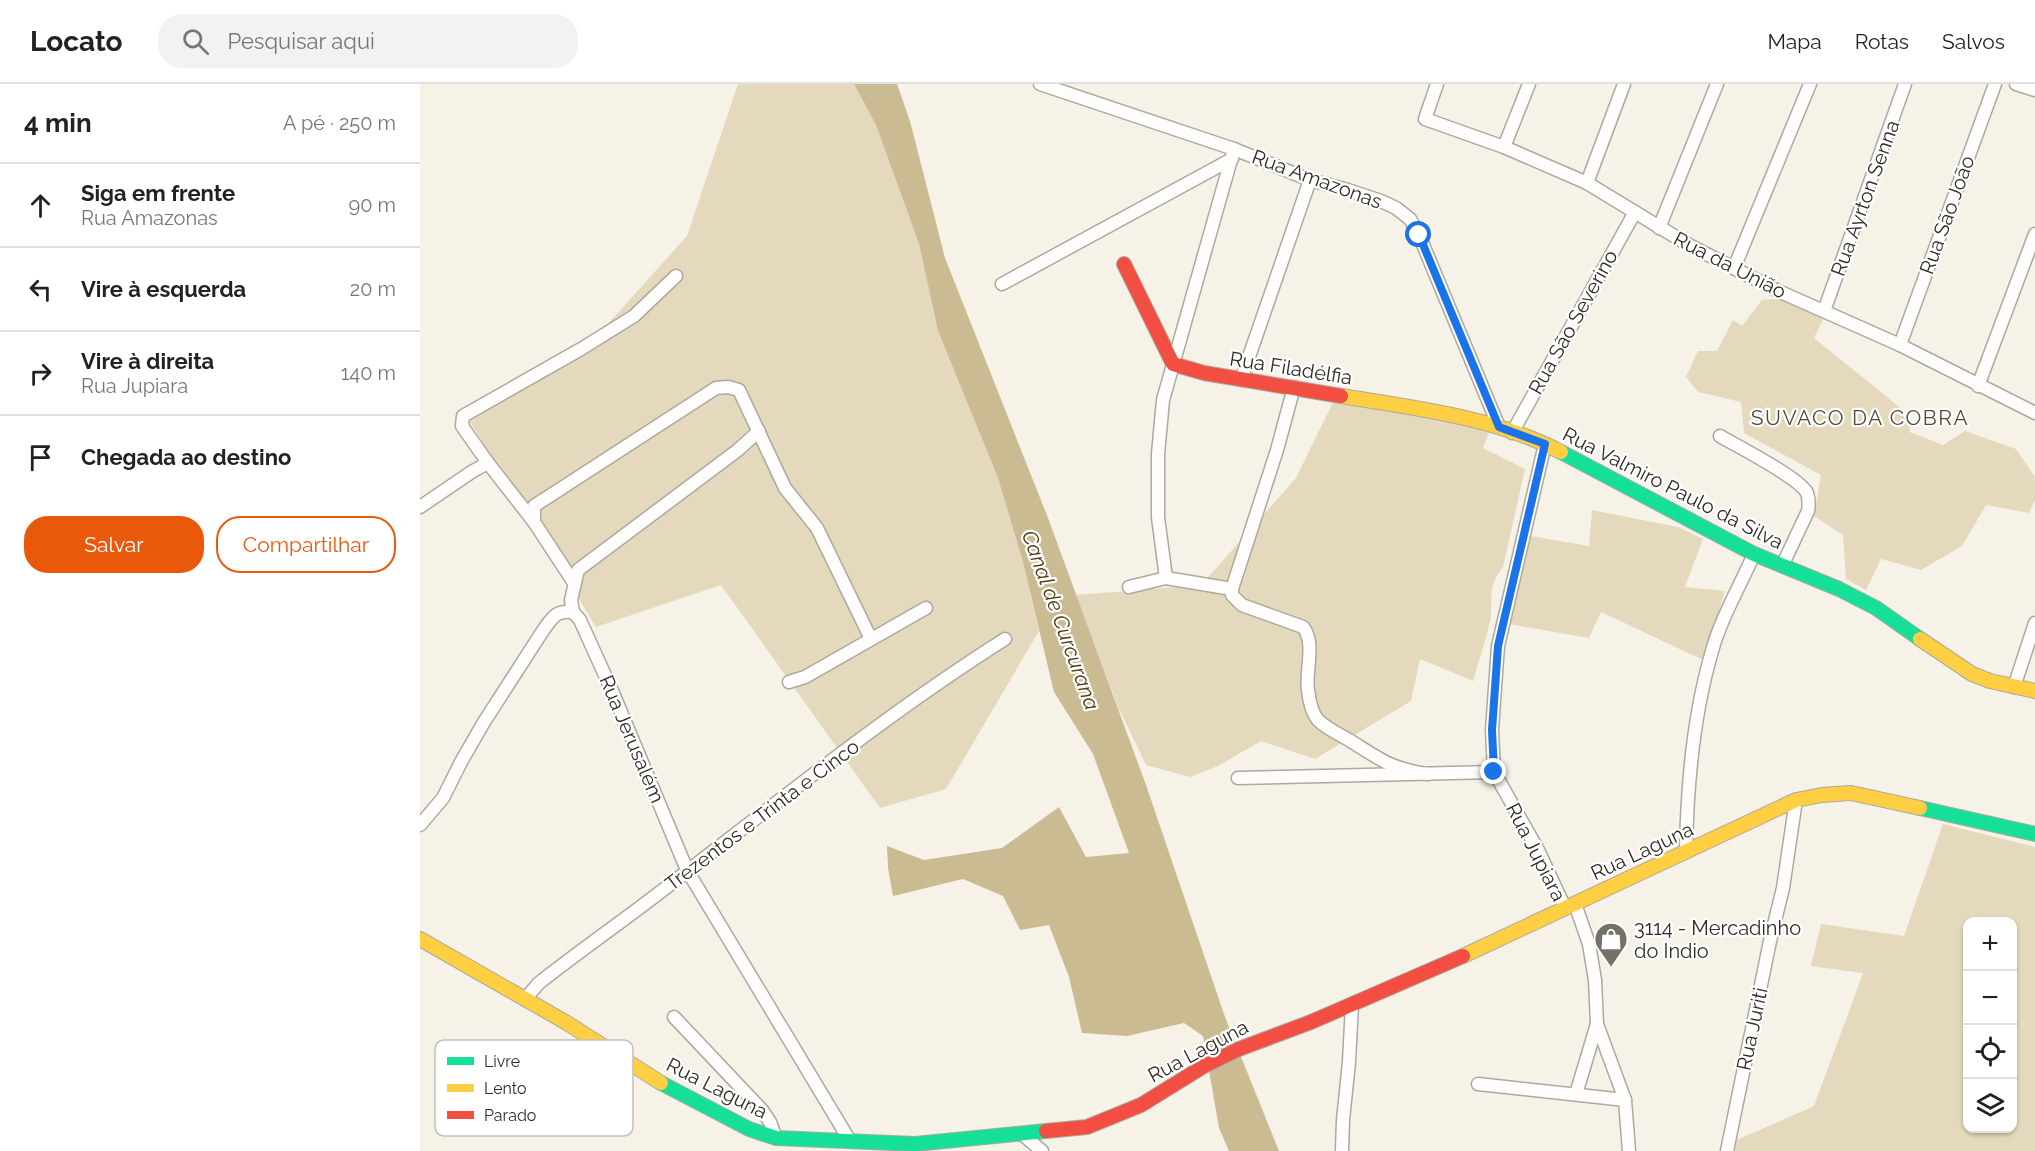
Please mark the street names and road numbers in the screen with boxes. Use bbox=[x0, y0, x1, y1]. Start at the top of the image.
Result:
street label: Rua Ayrton Senna bbox=[1826, 117, 1904, 279]
street label: Rua Amazonas bbox=[1249, 144, 1385, 214]
street label: Rua São João bbox=[1914, 152, 1980, 278]
street label: Rua da União bbox=[1670, 226, 1790, 304]
street label: Rua São Severino bbox=[1523, 246, 1623, 398]
street label: Rua Filadélfia bbox=[1228, 346, 1354, 390]
street label: Rua Valmiro Paulo da Silva bbox=[1559, 422, 1787, 554]
street label: Rua Jerusalém bbox=[594, 672, 670, 806]
street label: Trezentos e Trinta e Cinco bbox=[660, 734, 864, 896]
street label: Rua Jupiara bbox=[1501, 799, 1571, 905]
street label: Rua Laguna bbox=[1587, 817, 1697, 885]
street label: Rua Juriti bbox=[1732, 985, 1772, 1073]
street label: Rua Laguna bbox=[1144, 1015, 1252, 1087]
street label: Rua Laguna bbox=[662, 1052, 772, 1124]

